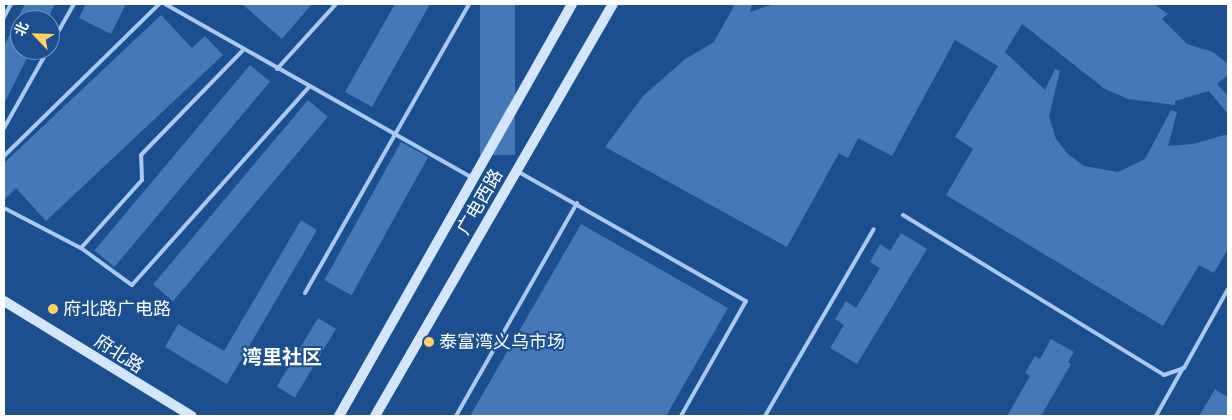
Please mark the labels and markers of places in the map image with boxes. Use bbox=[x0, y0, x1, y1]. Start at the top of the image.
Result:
place label: 府北路广电路 bbox=[63, 298, 171, 320]
marker: 府北路广电路 bbox=[47, 303, 59, 315]
place label: 泰富湾义乌市场 bbox=[439, 331, 565, 353]
marker: 泰富湾义乌市场 bbox=[423, 336, 435, 348]

